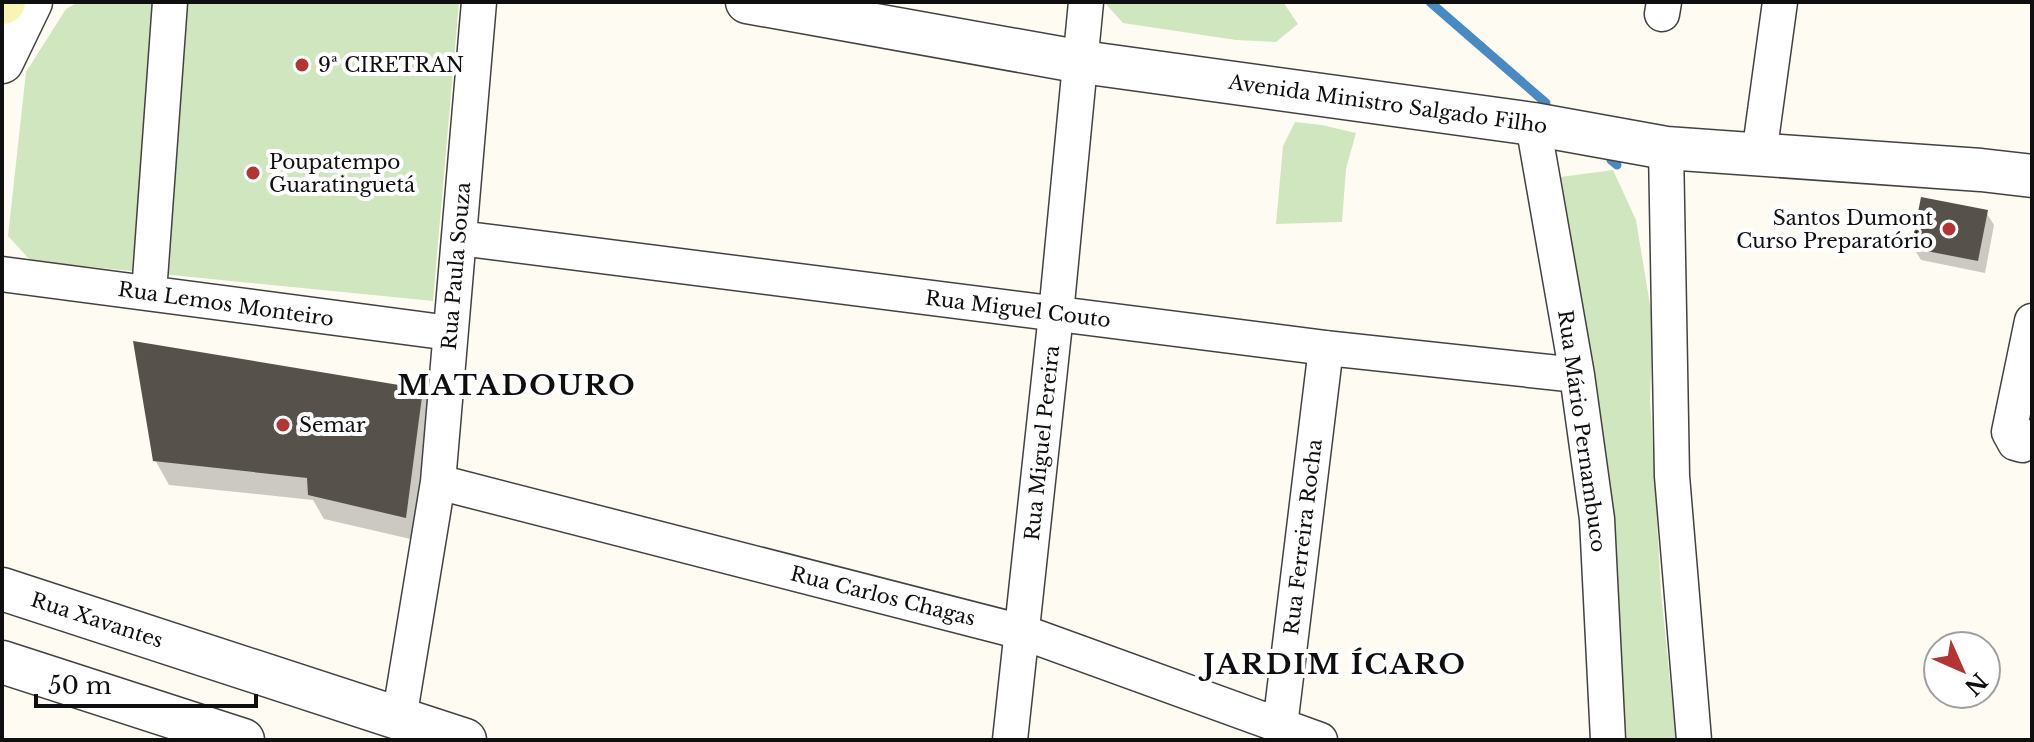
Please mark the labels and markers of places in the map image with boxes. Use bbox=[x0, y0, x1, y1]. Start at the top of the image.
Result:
place label: 9ª CIRETRAN bbox=[318, 53, 464, 77]
marker: 9ª CIRETRAN bbox=[293, 56, 311, 74]
place label: Poupatempo Guaratinguetá bbox=[269, 150, 416, 197]
marker: Poupatempo Guaratinguetá bbox=[244, 164, 262, 182]
place label: Santos Dumont Curso Preparatório bbox=[1736, 206, 1933, 253]
marker: Santos Dumont Curso Preparatório bbox=[1940, 220, 1958, 238]
place label: Semar bbox=[299, 413, 366, 437]
marker: Semar bbox=[274, 416, 292, 434]

